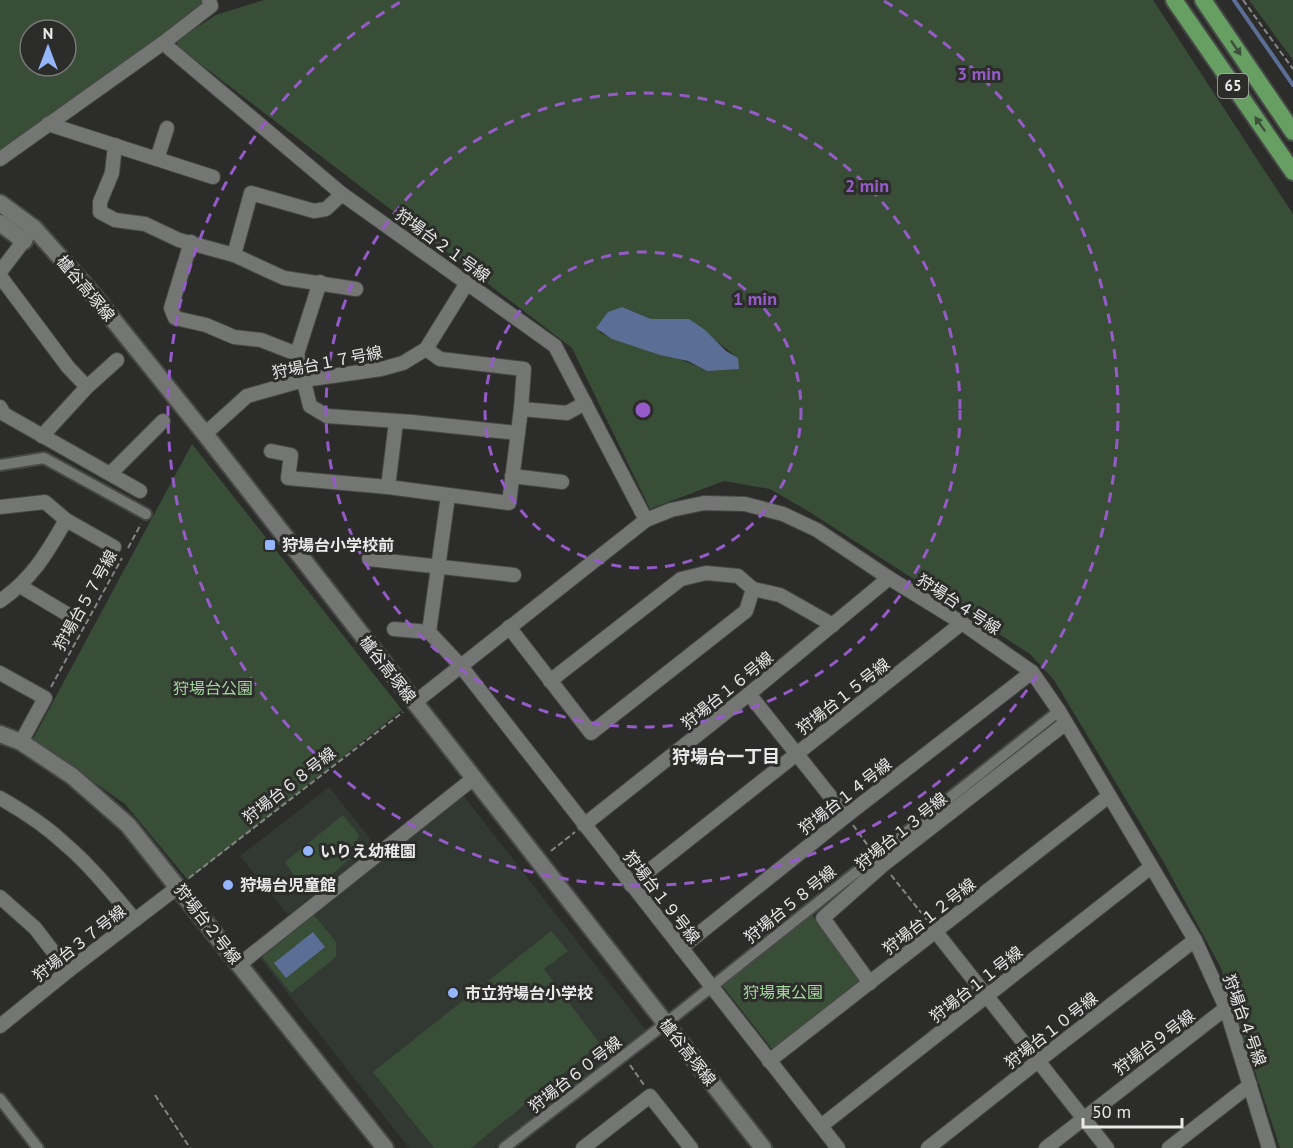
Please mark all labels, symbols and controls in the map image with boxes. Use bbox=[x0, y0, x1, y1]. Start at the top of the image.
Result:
north arrow bbox=[18, 18, 78, 78]
text: N bbox=[43, 23, 53, 43]
one-way arrow bbox=[1230, 40, 1242, 56]
text: 3 min bbox=[957, 62, 1001, 85]
road number: 65 bbox=[1218, 74, 1248, 98]
one-way arrow bbox=[1255, 116, 1266, 132]
text: 2 min bbox=[845, 174, 889, 197]
street label: 狩場台２１号線 bbox=[392, 204, 494, 286]
street label: 櫨谷高塚線 bbox=[53, 251, 119, 325]
text: 1 min bbox=[733, 287, 777, 310]
street label: 狩場台１７号線 bbox=[270, 341, 384, 383]
centre of rings bbox=[633, 400, 653, 420]
place label: 狩場台小学校前 bbox=[282, 535, 394, 555]
marker: 狩場台小学校前 bbox=[263, 538, 277, 552]
street label: 狩場台５７号線 bbox=[49, 546, 121, 654]
street label: 狩場台４号線 bbox=[913, 569, 1005, 639]
street label: 櫨谷高塚線 bbox=[355, 631, 421, 707]
street label: 狩場台１６号線 bbox=[677, 647, 777, 733]
street label: 狩場台１５号線 bbox=[793, 654, 893, 738]
park label: 狩場台公園 bbox=[173, 678, 253, 698]
street label: 狩場台６８号線 bbox=[239, 743, 339, 827]
district label: 狩場台一丁目 bbox=[672, 745, 780, 768]
street label: 狩場台１４号線 bbox=[795, 754, 895, 838]
street label: 狩場台１３号線 bbox=[851, 788, 951, 874]
place label: いりえ幼稚園 bbox=[320, 841, 416, 861]
marker: いりえ幼稚園 bbox=[301, 844, 315, 858]
street label: 狩場台１９号線 bbox=[620, 847, 704, 947]
street label: 狩場台５８号線 bbox=[740, 861, 840, 947]
street label: 狩場台１２号線 bbox=[879, 874, 979, 958]
place label: 狩場台児童館 bbox=[240, 875, 336, 895]
marker: 狩場台児童館 bbox=[221, 878, 235, 892]
street label: 狩場台２号線 bbox=[171, 880, 245, 968]
street label: 狩場台３７号線 bbox=[29, 901, 129, 985]
street label: 狩場台１１号線 bbox=[926, 942, 1026, 1026]
street label: 狩場台４号線 bbox=[1219, 971, 1271, 1069]
park label: 狩場東公園 bbox=[743, 982, 823, 1002]
place label: 市立狩場台小学校 bbox=[465, 983, 593, 1003]
marker: 市立狩場台小学校 bbox=[446, 986, 460, 1000]
street label: 狩場台１０号線 bbox=[1001, 988, 1101, 1072]
street label: 狩場台９号線 bbox=[1110, 1005, 1198, 1079]
street label: 櫨谷高塚線 bbox=[655, 1014, 721, 1090]
street label: 狩場台６０号線 bbox=[525, 1032, 625, 1116]
scale bar bbox=[1083, 1091, 1182, 1129]
text: 50 m bbox=[1092, 1100, 1131, 1123]

